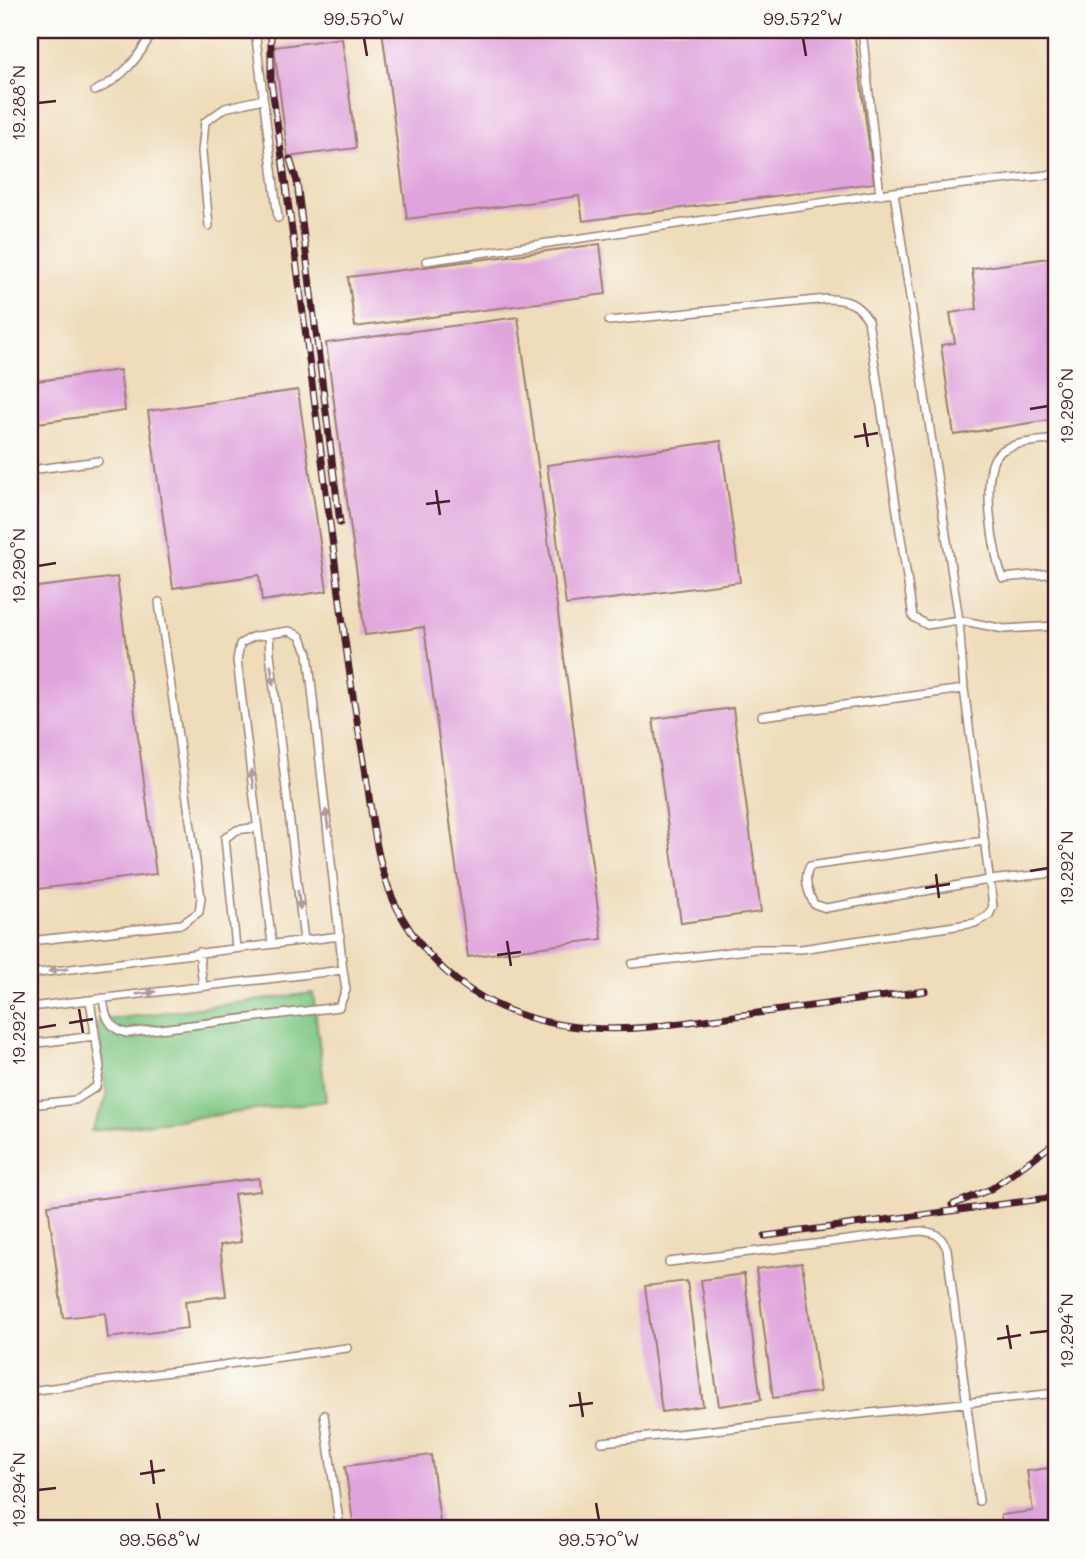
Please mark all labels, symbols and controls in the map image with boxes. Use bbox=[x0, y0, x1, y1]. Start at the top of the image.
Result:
text: 99.570°W bbox=[324, 6, 404, 30]
text: 99.572°W bbox=[763, 6, 843, 30]
text: 19.288°N bbox=[6, 65, 30, 141]
text: 19.290°N bbox=[1054, 368, 1078, 444]
text: 19.290°N bbox=[6, 528, 30, 604]
one-way arrow bbox=[267, 664, 278, 686]
one-way arrow bbox=[246, 768, 257, 790]
one-way arrow bbox=[321, 808, 332, 830]
text: 19.292°N bbox=[1054, 831, 1078, 905]
one-way arrow bbox=[294, 890, 305, 912]
one-way arrow bbox=[47, 965, 69, 976]
one-way arrow bbox=[135, 988, 157, 999]
text: 19.292°N bbox=[6, 991, 30, 1065]
text: 19.294°N bbox=[1054, 1293, 1078, 1369]
text: 19.294°N bbox=[6, 1452, 30, 1528]
text: 99.568°W bbox=[119, 1527, 201, 1551]
text: 99.570°W bbox=[559, 1527, 639, 1551]

